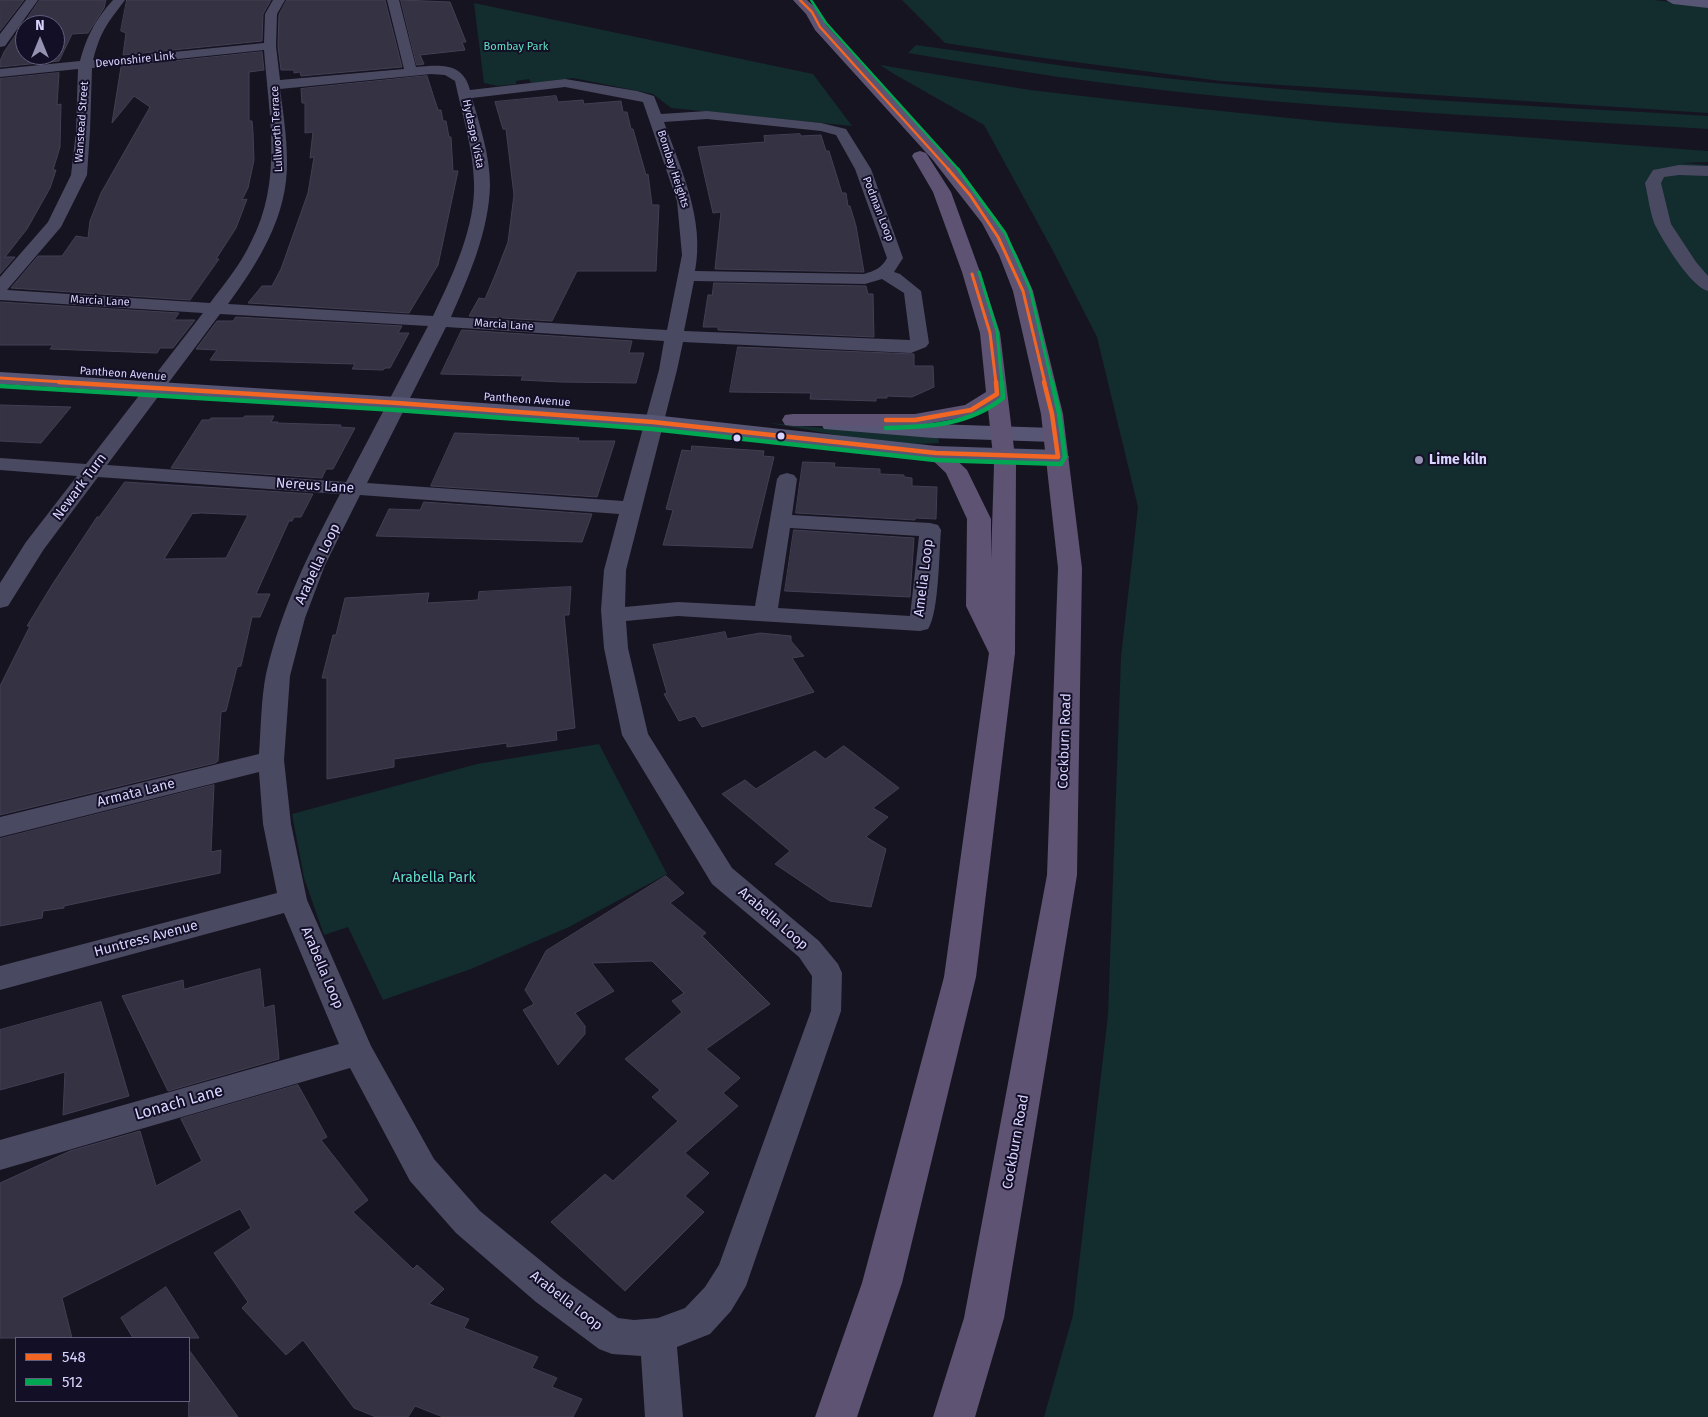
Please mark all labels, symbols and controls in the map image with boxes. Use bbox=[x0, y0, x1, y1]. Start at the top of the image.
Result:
north arrow bbox=[15, 15, 65, 65]
text: N bbox=[35, 17, 45, 34]
park label: Bombay Park bbox=[484, 40, 548, 54]
street label: Devonshire Link bbox=[95, 49, 175, 71]
street label: Wanstead Street bbox=[73, 81, 91, 163]
street label: Lullworth Terrace bbox=[268, 86, 286, 172]
street label: Hydaspe Vista bbox=[459, 98, 487, 170]
street label: Bombay Heights bbox=[654, 128, 692, 210]
street label: Podman Loop bbox=[860, 175, 896, 243]
street label: Marcia Lane bbox=[70, 293, 130, 309]
street label: Marcia Lane bbox=[474, 316, 534, 334]
street label: Pantheon Avenue bbox=[79, 364, 167, 384]
street label: Pantheon Avenue bbox=[483, 390, 571, 410]
unlabelled marker bbox=[776, 431, 786, 441]
unlabelled marker bbox=[732, 433, 742, 443]
street label: Newark Turn bbox=[49, 450, 111, 524]
place label: Lime kiln bbox=[1429, 452, 1487, 468]
marker: Lime kiln bbox=[1413, 454, 1425, 466]
street label: Nereus Lane bbox=[275, 475, 355, 497]
street label: Arabella Loop bbox=[292, 521, 344, 607]
street label: Amelia Loop bbox=[911, 538, 937, 618]
street label: Cockburn Road bbox=[1055, 693, 1075, 789]
street label: Armata Lane bbox=[95, 775, 177, 811]
park label: Arabella Park bbox=[392, 870, 476, 886]
street label: Arabella Loop bbox=[735, 884, 811, 954]
street label: Huntress Avenue bbox=[92, 917, 200, 961]
street label: Arabella Loop bbox=[297, 925, 347, 1011]
street label: Lonach Lane bbox=[133, 1081, 225, 1125]
street label: Cockburn Road bbox=[999, 1093, 1033, 1191]
street label: Arabella Loop bbox=[526, 1268, 606, 1334]
legend bbox=[15, 1337, 190, 1402]
text: 548 bbox=[62, 1348, 86, 1366]
text: 512 bbox=[62, 1373, 83, 1391]

